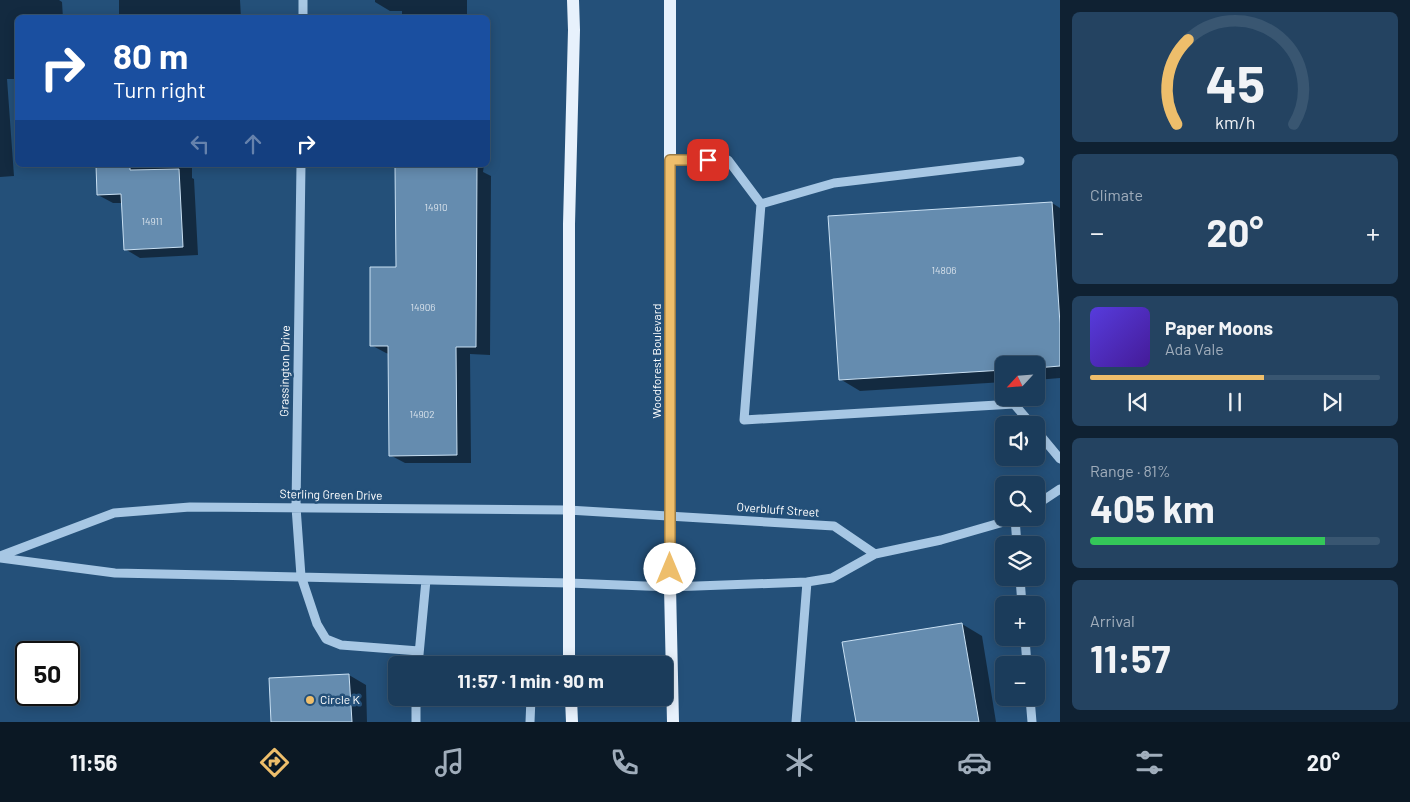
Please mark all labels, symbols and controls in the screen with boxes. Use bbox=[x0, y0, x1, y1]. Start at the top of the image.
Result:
text: 80 m bbox=[113, 34, 188, 76]
icon: right bbox=[30, 35, 95, 100]
text: 45 bbox=[1205, 51, 1265, 113]
text: Turn right bbox=[113, 76, 206, 102]
text: km/h bbox=[1215, 111, 1255, 133]
icon: left bbox=[186, 130, 214, 158]
icon: ahead bbox=[239, 130, 267, 158]
icon: right bbox=[292, 130, 320, 158]
pin bbox=[687, 139, 729, 181]
icon: arrive bbox=[694, 146, 722, 174]
text: Climate bbox=[1090, 185, 1143, 204]
house number: 14910 bbox=[424, 201, 448, 213]
text: 20° bbox=[1206, 209, 1264, 255]
house number: 14911 bbox=[141, 215, 163, 227]
text: − bbox=[1090, 215, 1104, 249]
text: + bbox=[1366, 215, 1380, 249]
house number: 14806 bbox=[931, 264, 957, 276]
house number: 14906 bbox=[410, 301, 436, 313]
street label: Woodforest Boulevard bbox=[649, 303, 663, 419]
text: Paper Moons bbox=[1165, 316, 1273, 339]
street label: Grassington Drive bbox=[276, 325, 292, 417]
text: Ada Vale bbox=[1165, 339, 1224, 358]
north arrow bbox=[995, 356, 1045, 406]
map controls bbox=[995, 356, 1045, 706]
icon: previous bbox=[1124, 388, 1152, 416]
icon: pause bbox=[1221, 388, 1249, 416]
icon: next bbox=[1318, 388, 1346, 416]
house number: 14902 bbox=[409, 408, 435, 420]
button: sound bbox=[995, 416, 1045, 466]
text: Range · 81% bbox=[1090, 461, 1171, 480]
button: search bbox=[995, 476, 1045, 526]
text: 405 km bbox=[1090, 485, 1215, 531]
street label: Sterling Green Drive bbox=[279, 486, 383, 502]
street label: Overbluff Street bbox=[736, 499, 820, 519]
button: layers bbox=[995, 536, 1045, 586]
position arrow bbox=[643, 542, 695, 594]
button: + bbox=[995, 596, 1045, 646]
text: Arrival bbox=[1090, 611, 1135, 630]
text: 11:57 bbox=[1090, 635, 1170, 681]
speed limit sign: 50 bbox=[15, 641, 80, 706]
button: − bbox=[995, 656, 1045, 706]
text: 11:57 · 1 min · 90 m bbox=[457, 669, 604, 692]
place label: Circle K bbox=[320, 692, 360, 706]
marker: Circle K bbox=[304, 694, 316, 706]
icon: directions bbox=[257, 745, 292, 780]
icon: music bbox=[432, 745, 467, 780]
icon: phone bbox=[607, 745, 642, 780]
icon: climate bbox=[782, 745, 817, 780]
icon: car bbox=[957, 745, 992, 780]
icon: filters bbox=[1132, 745, 1167, 780]
text: 11:56 bbox=[70, 749, 117, 775]
text: 20° bbox=[1307, 749, 1340, 775]

